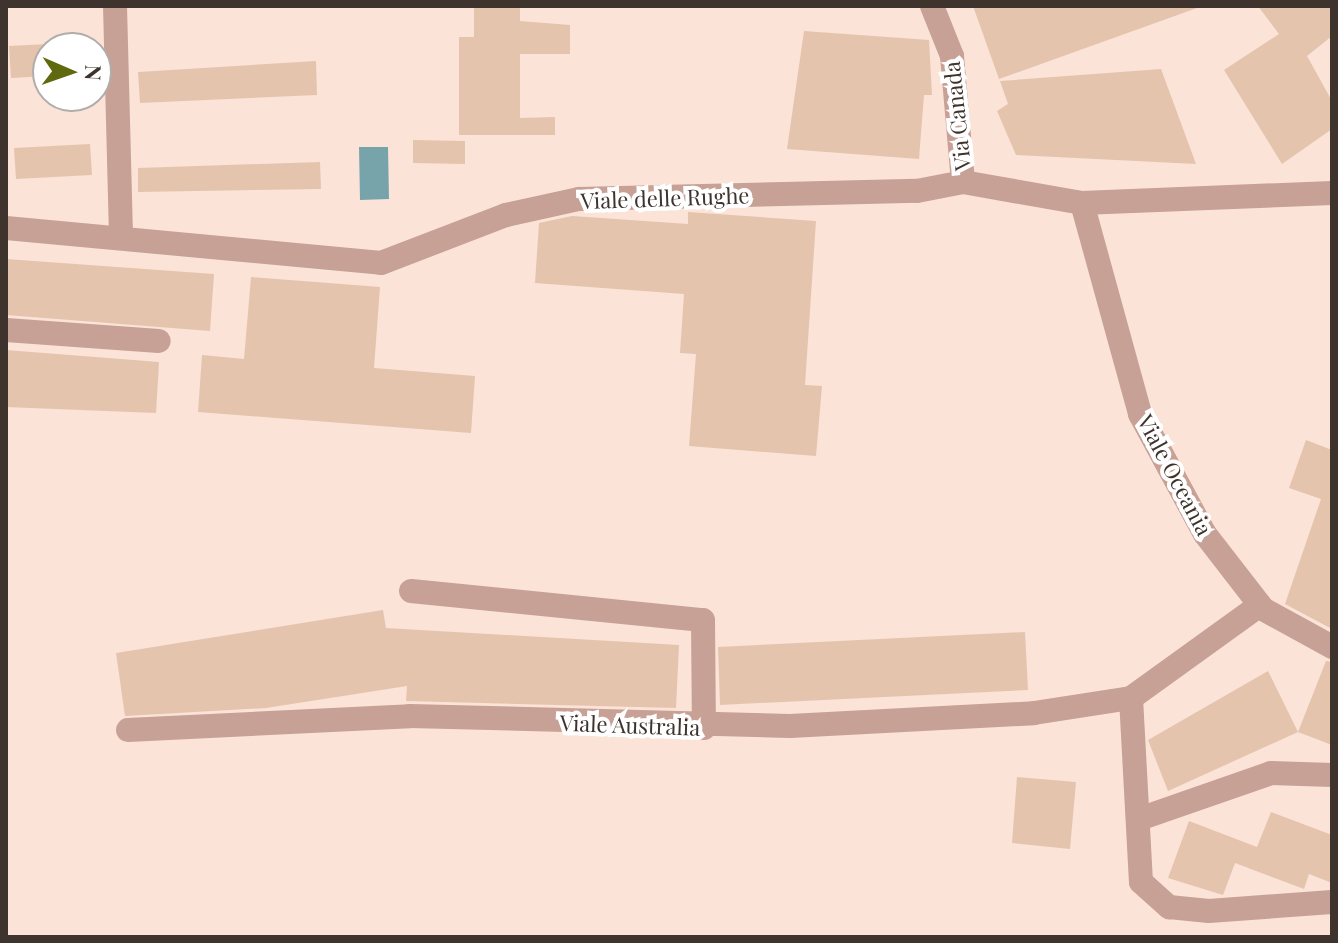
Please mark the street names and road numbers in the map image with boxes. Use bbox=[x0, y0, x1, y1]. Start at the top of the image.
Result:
street label: Via Canada bbox=[938, 60, 976, 172]
street label: Viale delle Rughe bbox=[580, 182, 750, 214]
street label: Viale Oceania bbox=[1132, 410, 1218, 540]
street label: Viale Australia bbox=[559, 709, 701, 741]

